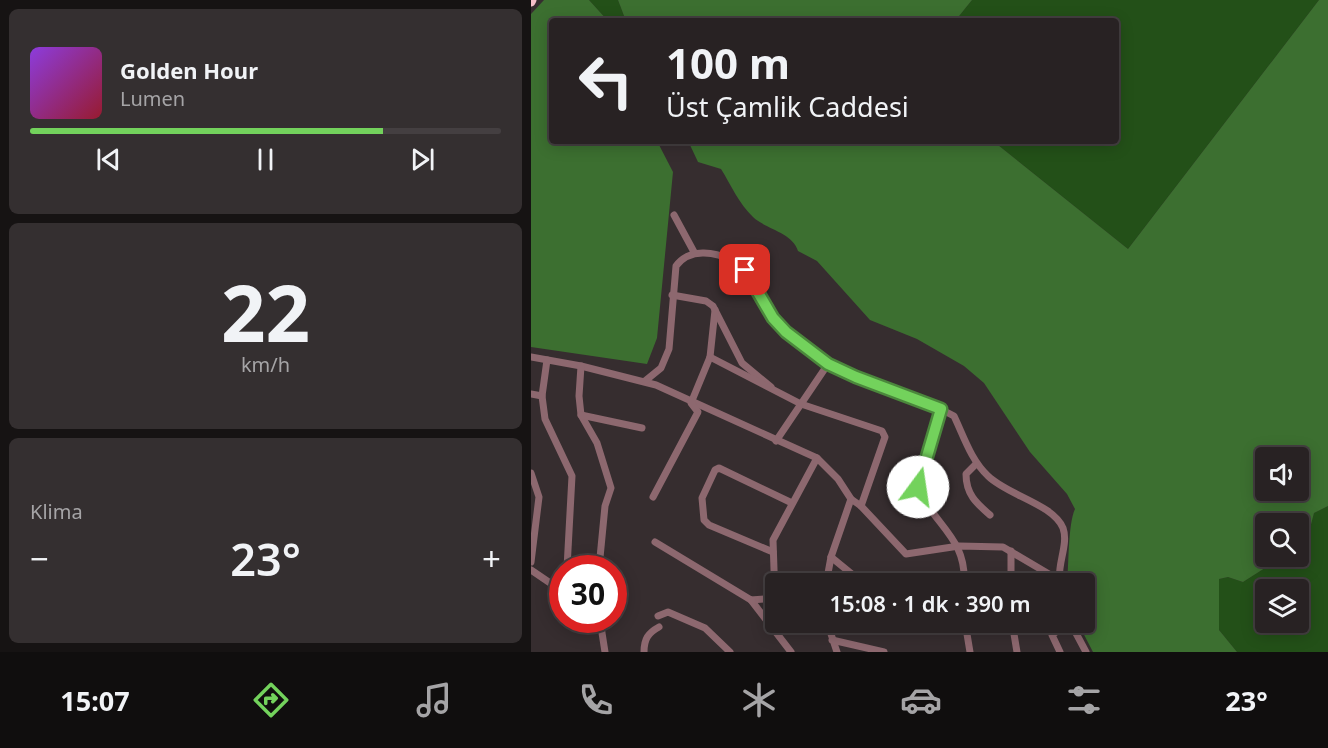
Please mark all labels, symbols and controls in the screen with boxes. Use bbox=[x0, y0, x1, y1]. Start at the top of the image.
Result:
text: 100 m bbox=[666, 34, 790, 91]
icon: left bbox=[567, 42, 645, 120]
text: Golden Hour bbox=[120, 55, 258, 85]
text: Lumen bbox=[120, 85, 185, 112]
text: Üst Çamlik Caddesi bbox=[666, 88, 909, 125]
icon: previous bbox=[92, 143, 125, 176]
icon: pause bbox=[249, 143, 282, 176]
icon: next bbox=[406, 143, 439, 176]
pin bbox=[719, 244, 770, 295]
icon: arrive bbox=[728, 253, 761, 286]
text: 22 bbox=[221, 259, 310, 365]
text: km/h bbox=[241, 351, 290, 378]
map controls bbox=[1255, 447, 1309, 633]
button: sound bbox=[1255, 447, 1309, 501]
position arrow bbox=[886, 455, 950, 519]
text: Klima bbox=[30, 498, 83, 525]
button: search bbox=[1255, 513, 1309, 567]
text: 23° bbox=[230, 528, 301, 589]
text: − bbox=[30, 536, 49, 581]
text: + bbox=[482, 536, 501, 581]
speed limit sign: 30 bbox=[549, 555, 627, 633]
button: layers bbox=[1255, 579, 1309, 633]
text: 15:08 · 1 dk · 390 m bbox=[829, 588, 1031, 618]
icon: directions bbox=[250, 679, 292, 721]
icon: music bbox=[413, 679, 455, 721]
icon: phone bbox=[575, 679, 617, 721]
icon: climate bbox=[738, 679, 780, 721]
icon: car bbox=[900, 679, 942, 721]
icon: filters bbox=[1063, 679, 1105, 721]
text: 15:07 bbox=[60, 682, 130, 719]
text: 23° bbox=[1225, 682, 1268, 719]

